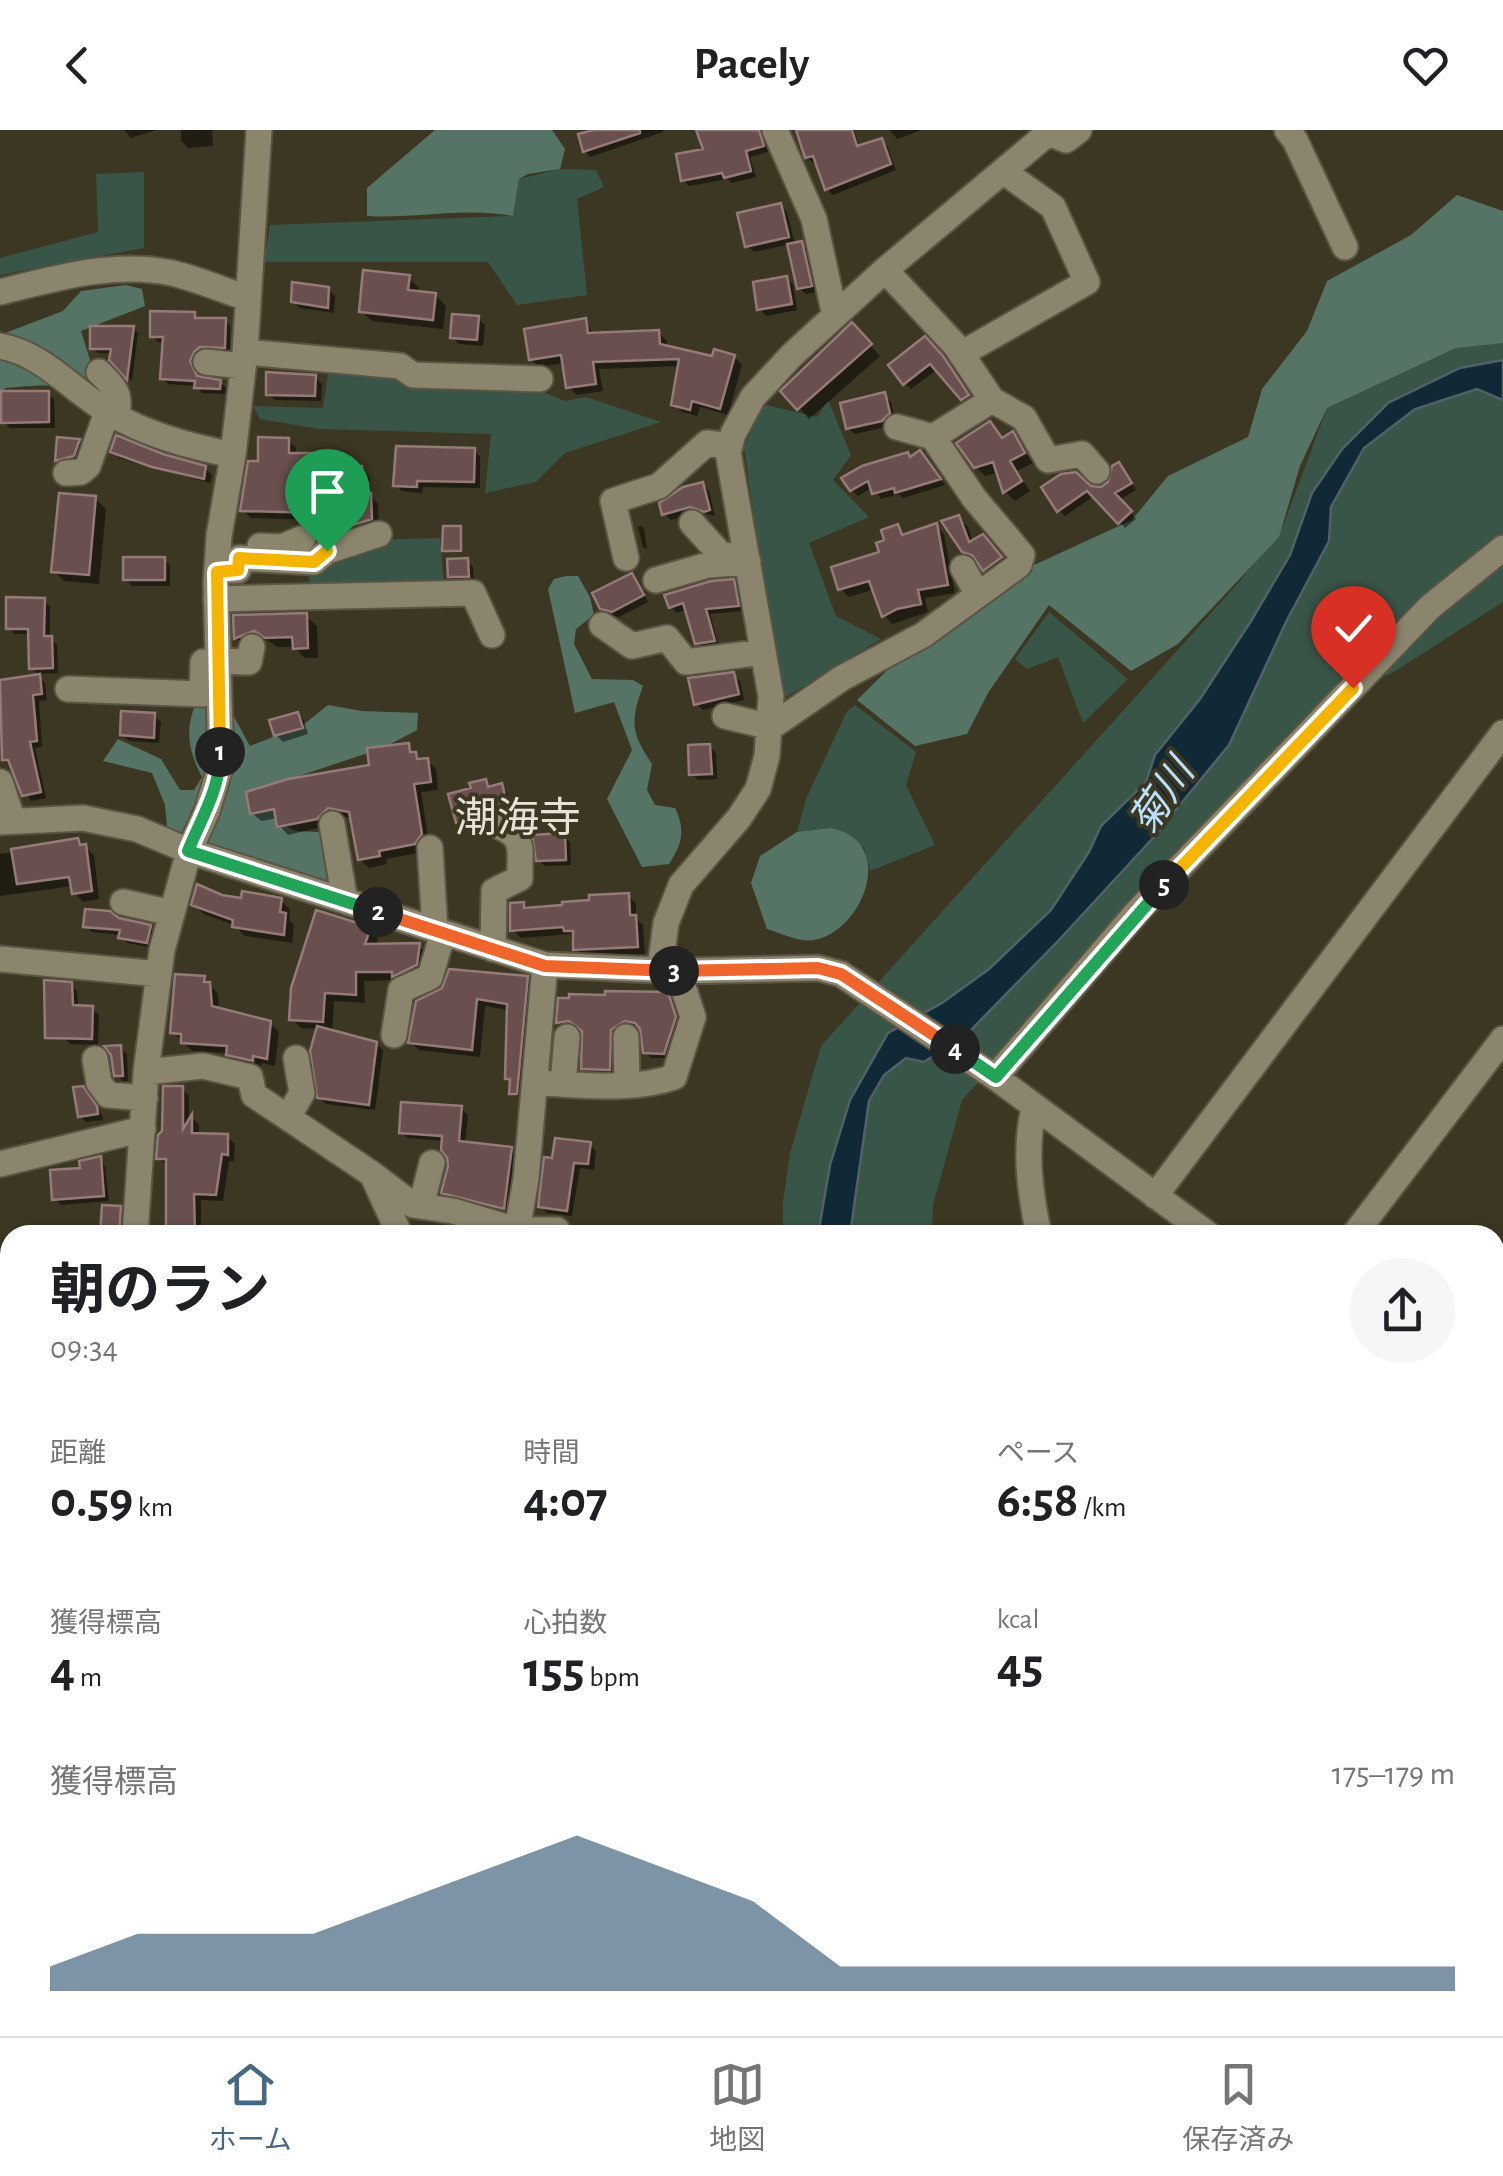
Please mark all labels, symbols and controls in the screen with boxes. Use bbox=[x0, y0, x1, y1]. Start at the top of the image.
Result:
icon: back bbox=[50, 38, 105, 93]
icon: heart bbox=[1398, 38, 1453, 93]
text: Pacely bbox=[694, 42, 809, 87]
pin bbox=[285, 449, 370, 552]
icon: arrive bbox=[300, 464, 355, 519]
pin bbox=[1311, 586, 1396, 689]
icon: check bbox=[1326, 601, 1381, 656]
pin: 1 bbox=[195, 727, 245, 777]
text: 1 bbox=[215, 738, 225, 766]
water label: 菊川 bbox=[1122, 748, 1204, 841]
district label: 潮海寺 bbox=[455, 796, 581, 840]
pin: 5 bbox=[1139, 860, 1189, 910]
text: 5 bbox=[1158, 871, 1170, 899]
pin: 2 bbox=[353, 887, 403, 937]
text: 2 bbox=[371, 898, 385, 926]
pin: 3 bbox=[649, 946, 699, 996]
text: 3 bbox=[668, 957, 680, 985]
pin: 4 bbox=[930, 1024, 980, 1074]
text: 4 bbox=[948, 1035, 962, 1063]
button: share bbox=[1350, 1258, 1455, 1363]
text: 朝のラン bbox=[50, 1264, 270, 1319]
text: 09:34 bbox=[50, 1332, 118, 1364]
text: 距離 bbox=[50, 1440, 106, 1468]
text: 時間 bbox=[523, 1440, 579, 1468]
text: ペース bbox=[997, 1440, 1079, 1468]
text: 0.59 bbox=[50, 1476, 133, 1526]
text: 4:07 bbox=[523, 1476, 608, 1526]
text: 6:58 bbox=[997, 1476, 1079, 1526]
text: km bbox=[133, 1494, 173, 1522]
text: /km bbox=[1079, 1494, 1126, 1522]
text: kcal bbox=[997, 1606, 1039, 1634]
text: 獲得標高 bbox=[50, 1610, 162, 1638]
text: 心拍数 bbox=[523, 1610, 607, 1638]
text: 45 bbox=[997, 1642, 1043, 1692]
text: 4 bbox=[50, 1646, 75, 1696]
text: 155 bbox=[523, 1646, 585, 1696]
text: m bbox=[75, 1664, 102, 1692]
text: bpm bbox=[585, 1664, 640, 1692]
text: 175–179 m bbox=[1332, 1758, 1455, 1790]
text: 獲得標高 bbox=[50, 1766, 178, 1798]
tab: ホーム bbox=[209, 2057, 292, 2158]
tab: 地図 bbox=[709, 2057, 765, 2158]
tab: 保存済み bbox=[1182, 2057, 1294, 2158]

